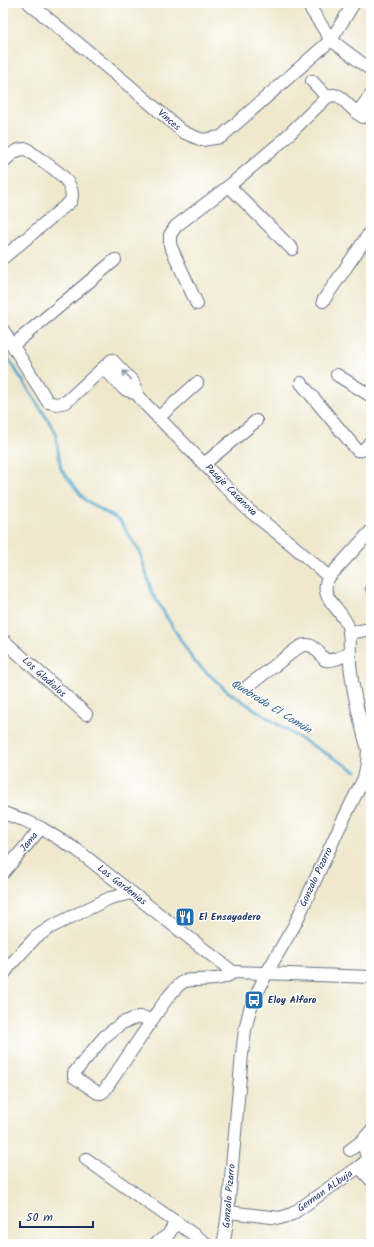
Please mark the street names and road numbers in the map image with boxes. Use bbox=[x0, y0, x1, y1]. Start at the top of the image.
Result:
street label: Vinces bbox=[154, 105, 185, 135]
street label: Pasaje Casanova bbox=[201, 460, 261, 520]
street label: Los Gladiolos bbox=[18, 653, 70, 702]
street label: Jama bbox=[16, 828, 42, 856]
street label: Gonzalo Pizarro bbox=[295, 844, 337, 909]
street label: Las Gardenias bbox=[94, 861, 151, 910]
street label: Gonzalo Pizarro bbox=[218, 1163, 240, 1229]
street label: German ALbuja bbox=[294, 1166, 356, 1216]

